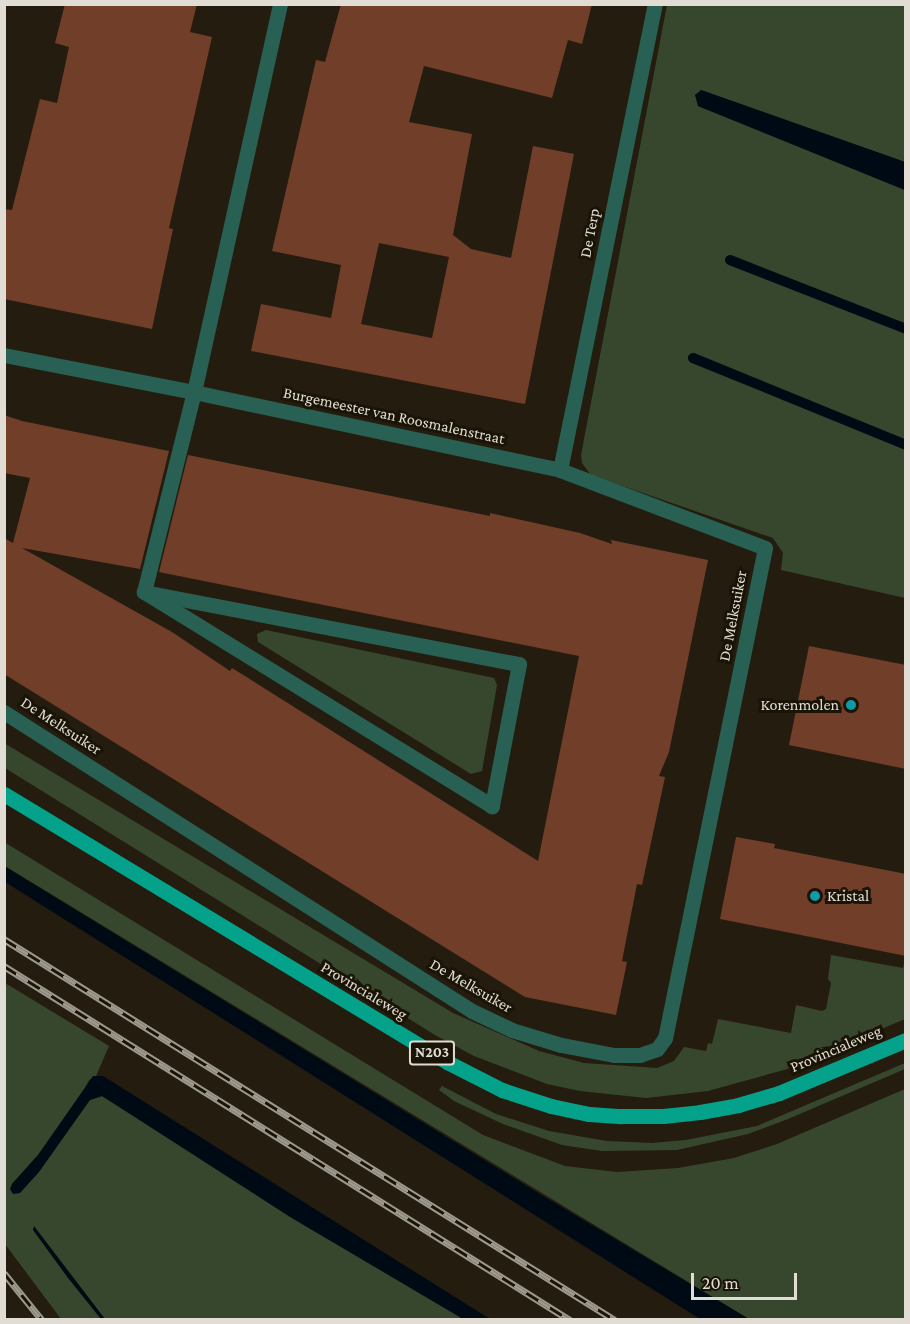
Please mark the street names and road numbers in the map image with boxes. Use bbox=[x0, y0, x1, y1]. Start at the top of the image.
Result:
street label: De Terp bbox=[576, 207, 604, 259]
street label: Burgemeester van Roosmalenstraat bbox=[282, 383, 506, 449]
street label: De Melksuiker bbox=[715, 569, 751, 663]
street label: De Melksuiker bbox=[17, 693, 105, 759]
street label: De Melksuiker bbox=[426, 955, 516, 1017]
street label: Provincialeweg bbox=[317, 958, 411, 1024]
street label: Provincialeweg bbox=[787, 1021, 885, 1077]
road number: N203 bbox=[408, 1041, 456, 1065]

